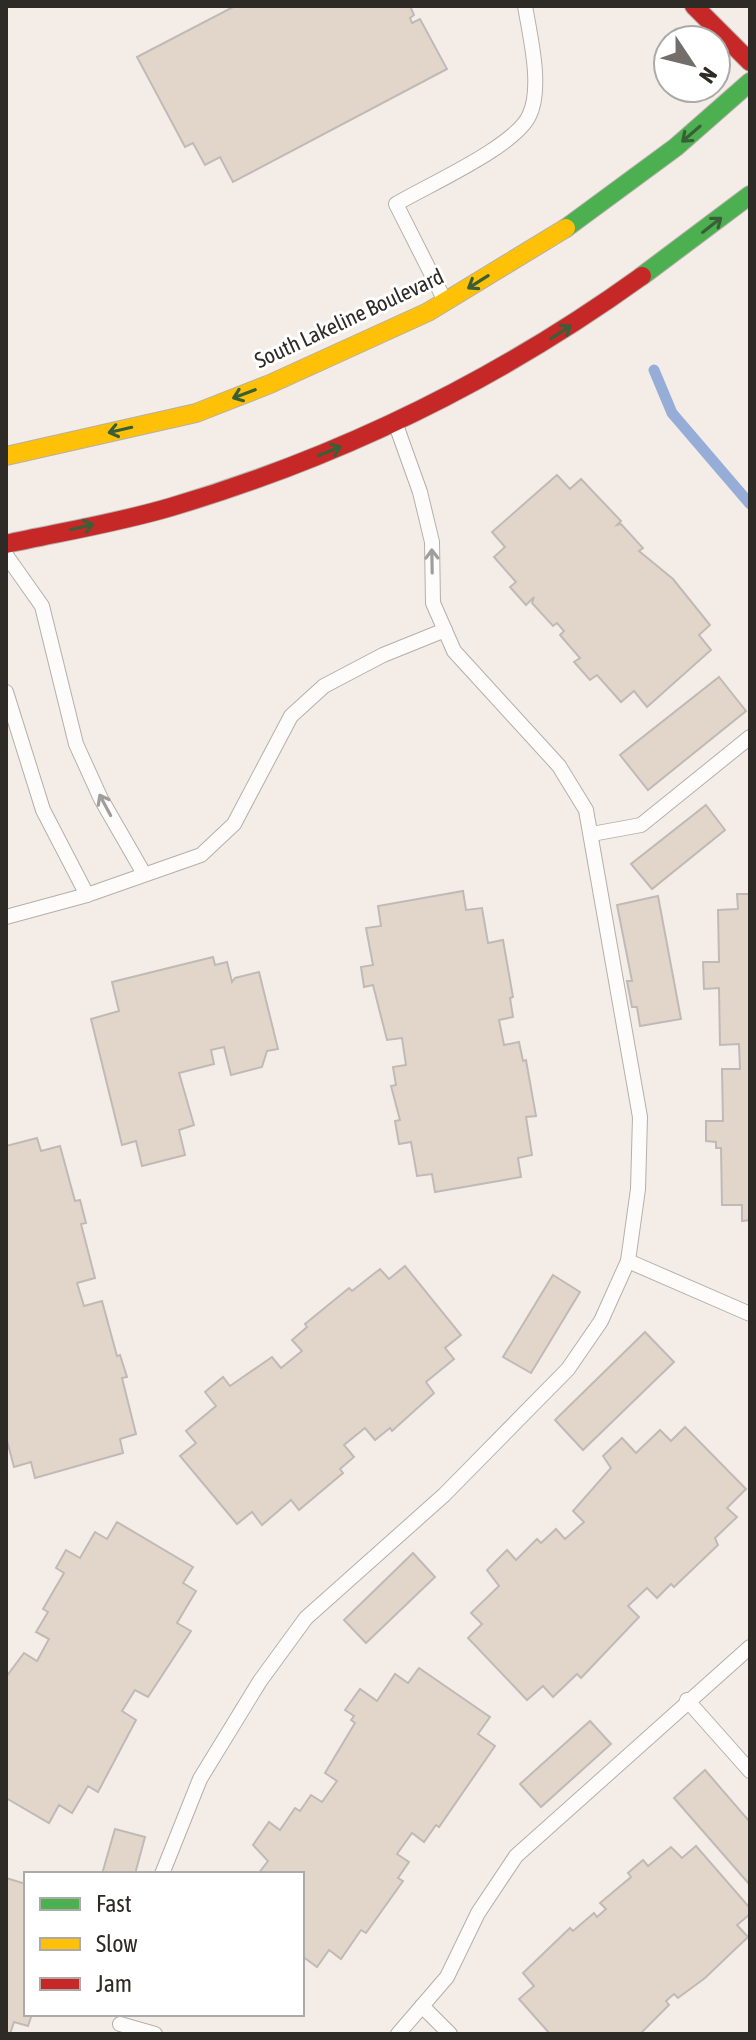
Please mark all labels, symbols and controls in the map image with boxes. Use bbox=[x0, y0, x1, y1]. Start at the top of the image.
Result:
north arrow bbox=[652, 24, 732, 104]
text: N bbox=[694, 63, 723, 88]
one-way arrow bbox=[682, 124, 702, 142]
one-way arrow bbox=[701, 216, 722, 233]
street label: South Lakeline Boulevard bbox=[250, 263, 448, 373]
one-way arrow bbox=[467, 274, 490, 290]
one-way arrow bbox=[549, 324, 571, 340]
one-way arrow bbox=[232, 388, 257, 402]
one-way arrow bbox=[108, 423, 133, 438]
one-way arrow bbox=[317, 443, 342, 457]
one-way arrow bbox=[69, 519, 94, 534]
one-way arrow bbox=[424, 548, 440, 575]
one-way arrow bbox=[96, 793, 112, 817]
legend bbox=[24, 1872, 304, 2016]
text: Fast bbox=[96, 1890, 132, 1917]
text: Slow bbox=[96, 1930, 138, 1957]
text: Jam bbox=[96, 1970, 132, 1997]

